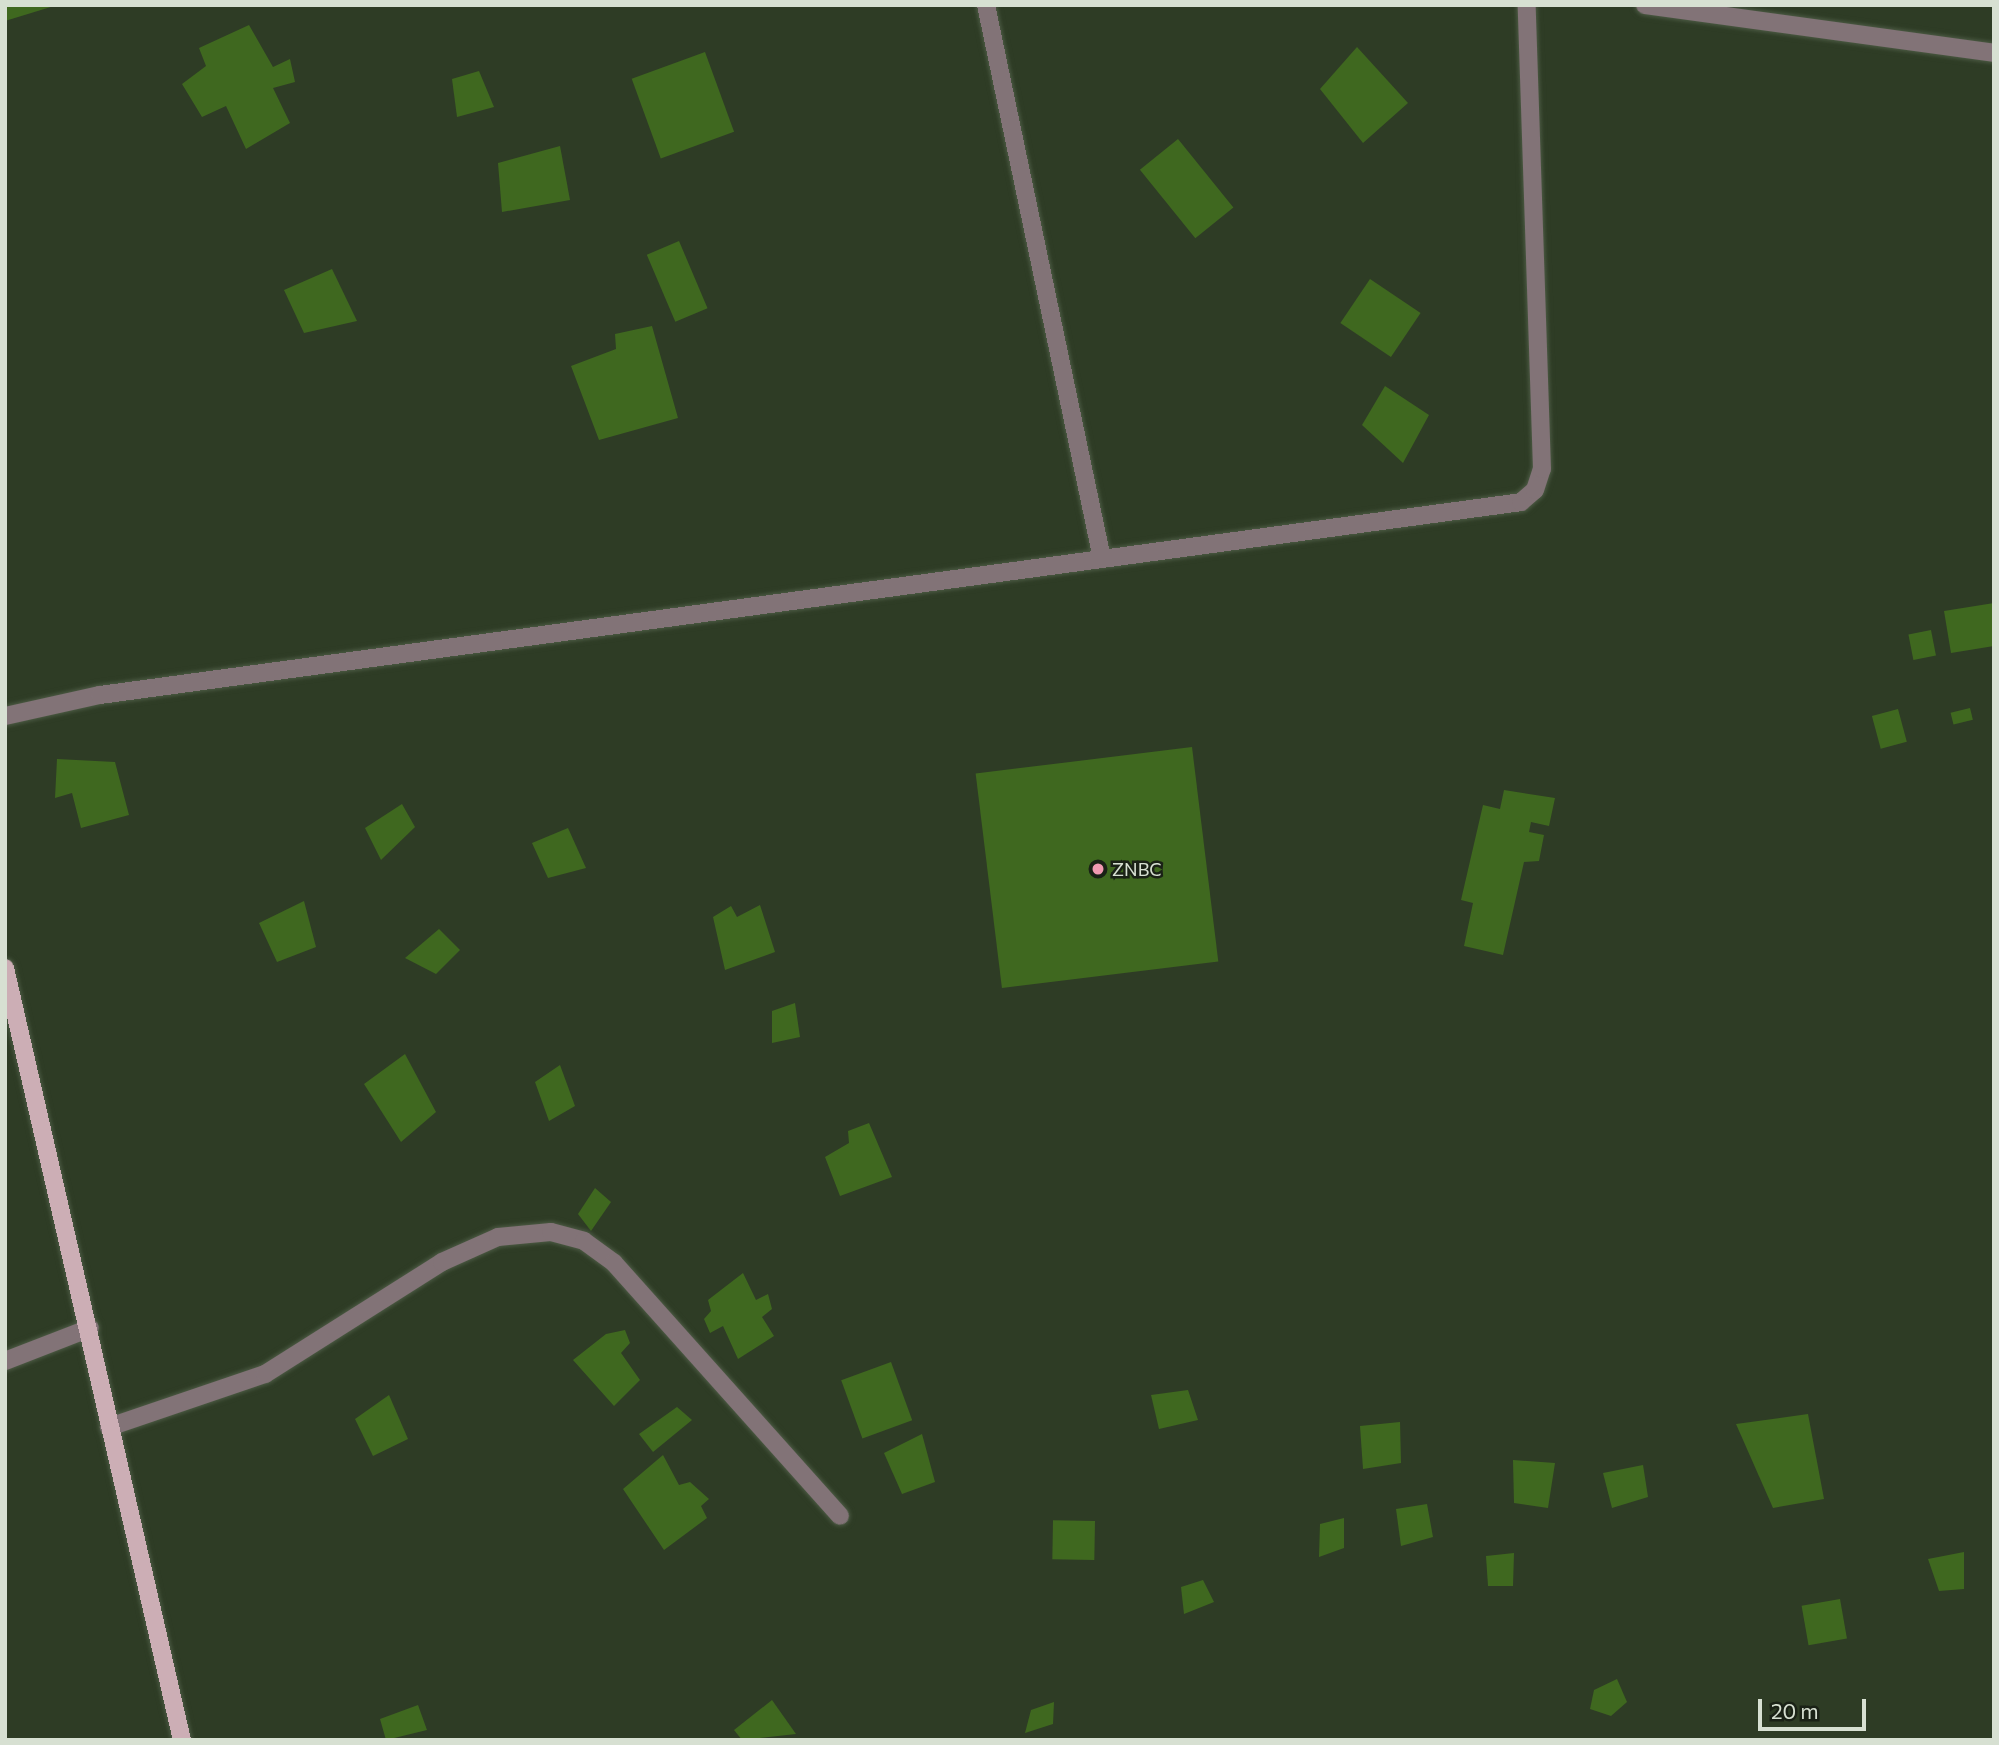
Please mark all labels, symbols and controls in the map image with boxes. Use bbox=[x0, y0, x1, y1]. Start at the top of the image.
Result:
place label: ZNBC bbox=[1112, 858, 1162, 880]
marker: ZNBC bbox=[1090, 861, 1106, 877]
scale bar bbox=[1761, 1686, 1870, 1730]
text: 20 m bbox=[1771, 1698, 1819, 1723]

